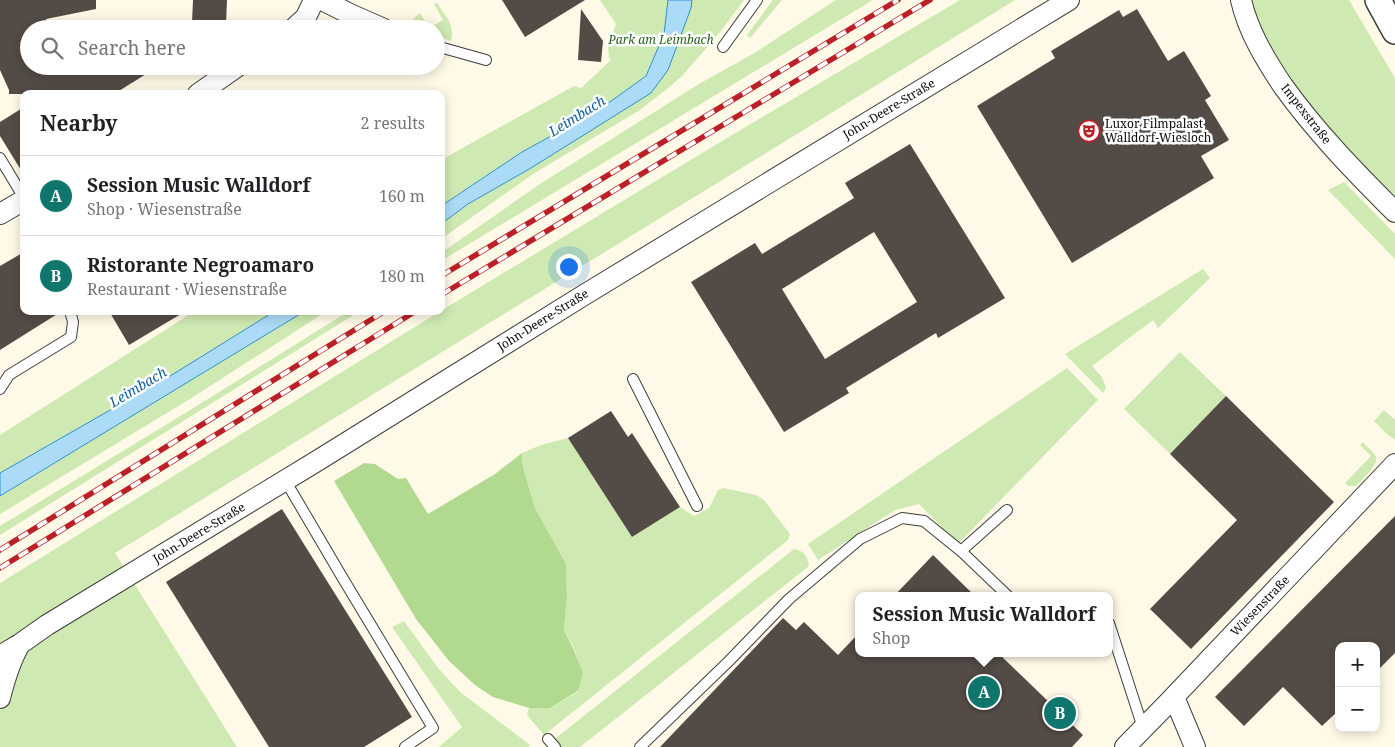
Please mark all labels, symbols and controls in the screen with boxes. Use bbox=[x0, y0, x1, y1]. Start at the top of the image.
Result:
search box bbox=[20, 20, 445, 75]
park label: Park am Leimbach bbox=[607, 31, 714, 48]
icon: search bbox=[38, 34, 66, 62]
text: Search here bbox=[78, 35, 186, 61]
street label: John-Deere-Straße bbox=[839, 74, 938, 143]
street label: Impexstraße bbox=[1277, 80, 1335, 147]
water label: Leimbach bbox=[544, 90, 609, 141]
text: Nearby bbox=[40, 109, 118, 137]
text: 2 results bbox=[361, 112, 425, 134]
place label: Luxor Filmpalast Walldorf-Wiesloch bbox=[1105, 115, 1212, 146]
theatre icon: Luxor Filmpalast Walldorf-Wiesloch bbox=[1077, 119, 1101, 143]
text: Session Music Walldorf bbox=[87, 172, 310, 198]
text: A bbox=[50, 185, 62, 207]
text: 160 m bbox=[379, 185, 425, 207]
text: Shop · Wiesenstraße bbox=[87, 198, 242, 220]
text: Ristorante Negroamaro bbox=[87, 252, 314, 278]
your location bbox=[556, 254, 582, 280]
text: B bbox=[51, 265, 61, 287]
text: 180 m bbox=[379, 265, 425, 287]
text: Restaurant · Wiesenstraße bbox=[87, 278, 287, 300]
street label: John-Deere-Straße bbox=[493, 285, 592, 355]
water label: Leimbach bbox=[105, 362, 170, 412]
street label: John-Deere-Straße bbox=[149, 498, 248, 567]
street label: Wiesenstraße bbox=[1226, 572, 1293, 640]
popup bbox=[855, 592, 1113, 657]
text: Session Music Walldorf bbox=[872, 601, 1096, 627]
text: Shop bbox=[872, 627, 910, 649]
map controls bbox=[1335, 642, 1380, 732]
button: + bbox=[1335, 642, 1380, 687]
pin: A bbox=[968, 673, 1000, 711]
button: − bbox=[1335, 687, 1380, 732]
pin: B bbox=[1044, 694, 1076, 732]

